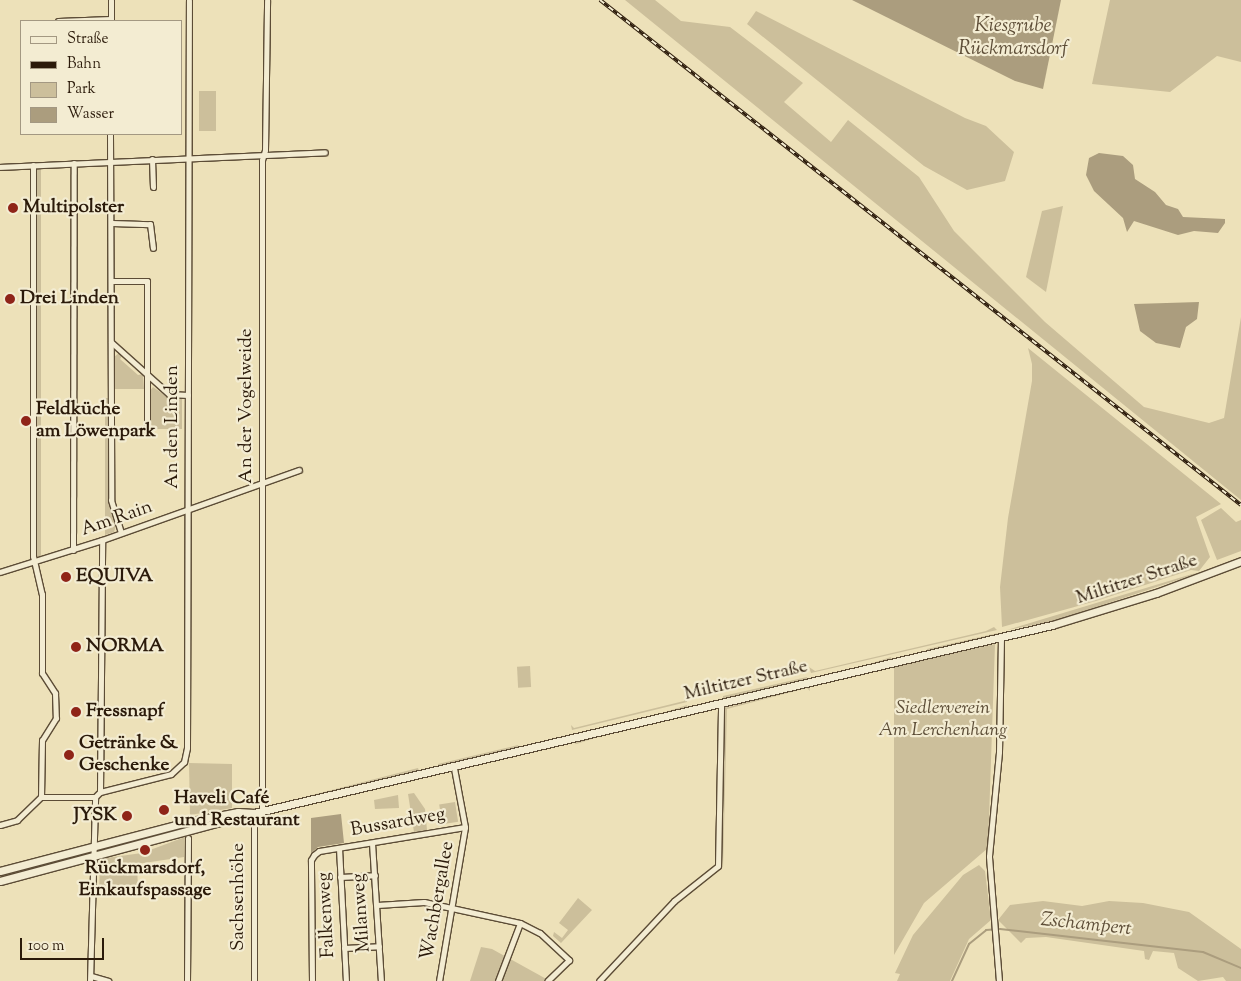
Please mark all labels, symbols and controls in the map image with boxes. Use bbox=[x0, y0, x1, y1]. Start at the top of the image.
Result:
water label: Kiesgrube Rückmarsdorf bbox=[958, 15, 1068, 62]
legend bbox=[20, 20, 182, 135]
text: Straße bbox=[67, 29, 109, 50]
text: Bahn bbox=[67, 54, 101, 75]
text: Park bbox=[67, 79, 96, 100]
text: Wasser bbox=[67, 104, 114, 125]
place label: Multipolster bbox=[23, 197, 124, 219]
marker: Multipolster bbox=[7, 202, 19, 214]
place label: Drei Linden bbox=[20, 288, 119, 310]
marker: Drei Linden bbox=[4, 293, 16, 305]
street label: An der Vogelweide bbox=[236, 328, 258, 484]
street label: An den Linden bbox=[162, 365, 184, 489]
place label: Feldküche am Löwenpark bbox=[36, 399, 156, 443]
marker: Feldküche am Löwenpark bbox=[20, 415, 32, 427]
street label: Am Rain bbox=[78, 496, 156, 542]
street label: Miltitzer Straße bbox=[1074, 550, 1200, 610]
place label: EQUIVA bbox=[76, 566, 153, 588]
marker: EQUIVA bbox=[60, 571, 72, 583]
place label: NORMA bbox=[86, 636, 164, 658]
marker: NORMA bbox=[70, 641, 82, 653]
street label: Miltitzer Straße bbox=[682, 656, 810, 706]
park label: Siedlerverein Am Lerchenhang bbox=[878, 698, 1008, 742]
place label: Fressnapf bbox=[86, 701, 164, 723]
marker: Fressnapf bbox=[70, 706, 82, 718]
place label: Getränke & Geschenke bbox=[79, 733, 178, 777]
marker: Getränke & Geschenke bbox=[63, 749, 75, 761]
place label: Haveli Café und Restaurant bbox=[174, 788, 300, 832]
street label: Bussardweg bbox=[349, 803, 447, 843]
marker: Haveli Café und Restaurant bbox=[158, 804, 170, 816]
place label: JYSK bbox=[73, 805, 117, 827]
marker: JYSK bbox=[121, 810, 133, 822]
street label: Wachbergallee bbox=[416, 840, 460, 962]
street label: Sachsenhöhe bbox=[228, 843, 250, 951]
marker: Rückmarsdorf, Einkaufspassage bbox=[139, 844, 151, 856]
place label: Rückmarsdorf, Einkaufspassage bbox=[79, 858, 211, 902]
street label: Falkenweg bbox=[313, 872, 341, 958]
street label: Milanweg bbox=[348, 873, 376, 953]
water label: Zschampert bbox=[1039, 908, 1133, 942]
scale bar bbox=[22, 928, 106, 960]
text: 100 m bbox=[28, 936, 64, 957]

